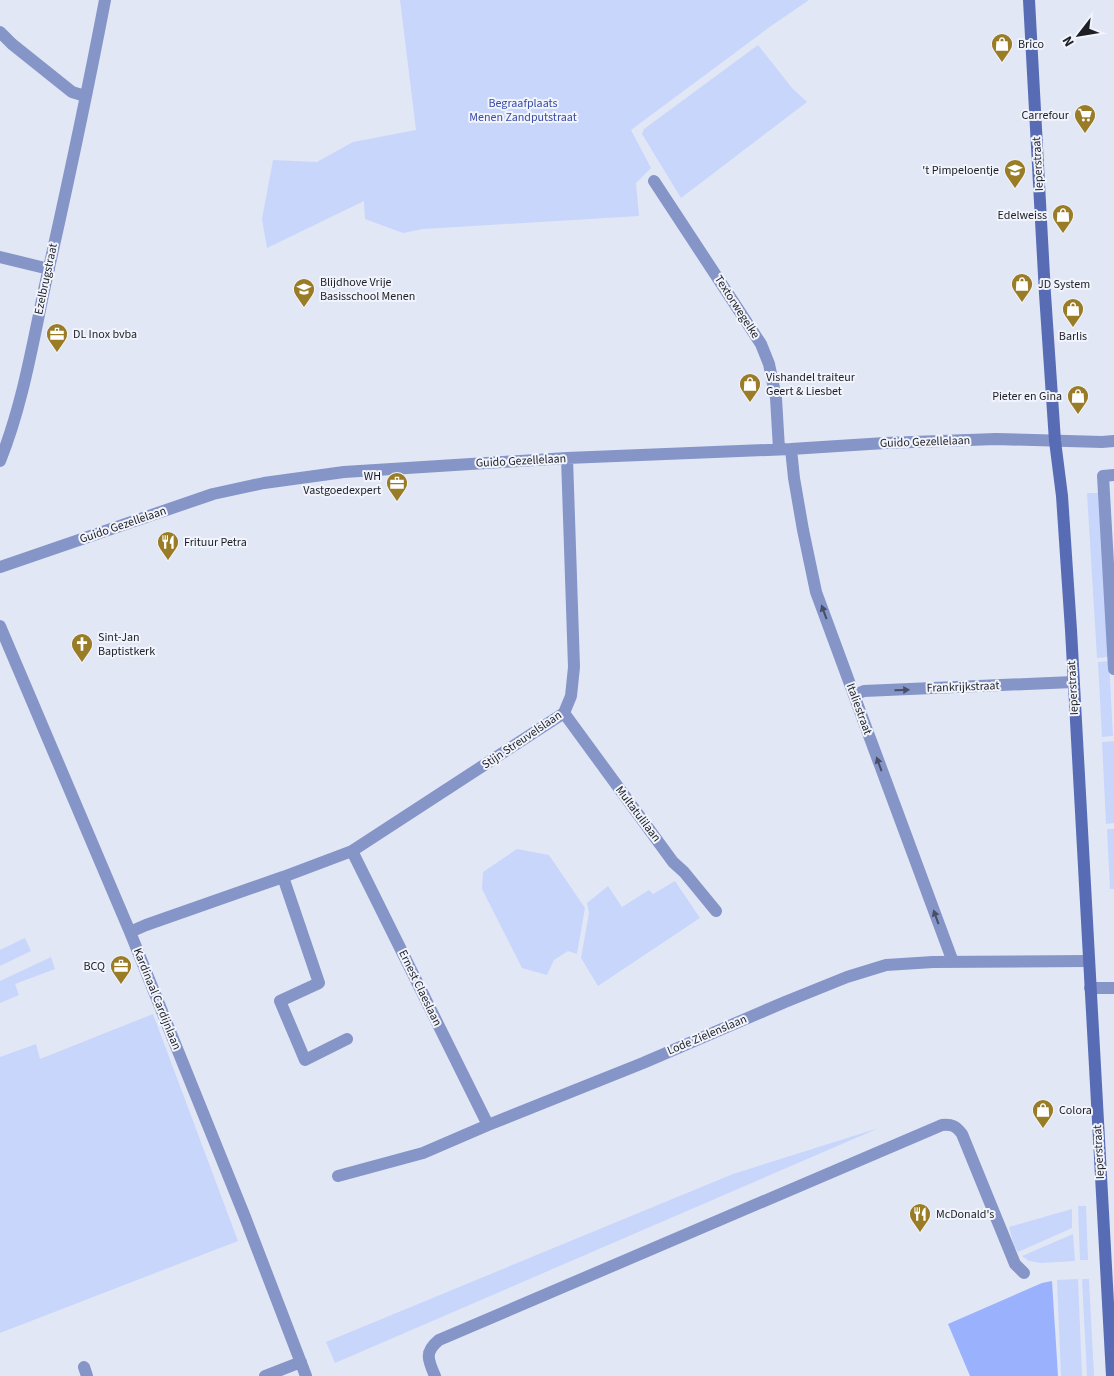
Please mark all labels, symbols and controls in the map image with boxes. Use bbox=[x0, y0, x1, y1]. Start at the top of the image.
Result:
north arrow bbox=[1054, 10, 1104, 60]
shop icon: Brico bbox=[990, 32, 1014, 63]
text: N bbox=[1058, 32, 1080, 50]
place label: Brico bbox=[1018, 36, 1044, 53]
park label: Begraafplaats Menen Zandputstraat bbox=[469, 95, 577, 126]
supermarket icon: Carrefour bbox=[1073, 103, 1097, 134]
place label: Carrefour bbox=[1021, 107, 1070, 124]
street label: Ieperstraat bbox=[1028, 136, 1048, 192]
school or university icon: 't Pimpeloentje bbox=[1003, 158, 1027, 189]
place label: 't Pimpeloentje bbox=[922, 162, 999, 179]
shop icon: Edelweiss bbox=[1051, 203, 1075, 234]
place label: Edelweiss bbox=[998, 207, 1047, 224]
street label: Ezelbrugstraat bbox=[30, 242, 62, 316]
street label: Textorwegelke bbox=[710, 272, 764, 342]
shop icon: JD System bbox=[1010, 272, 1034, 303]
place label: Blijdhove Vrije Basisschool Menen bbox=[320, 274, 415, 305]
place label: JD System bbox=[1038, 276, 1090, 293]
school or university icon: Blijdhove Vrije Basisschool Menen bbox=[292, 277, 316, 308]
shop icon: Barlis bbox=[1061, 297, 1085, 328]
office icon: DL Inox bvba bbox=[45, 322, 69, 353]
place label: DL Inox bvba bbox=[73, 326, 137, 343]
place label: Barlis bbox=[1059, 328, 1087, 345]
place label: Vishandel traiteur Geert & Liesbet bbox=[766, 369, 856, 400]
shop icon: Vishandel traiteur Geert & Liesbet bbox=[738, 372, 762, 403]
shop icon: Pieter en Gina bbox=[1066, 384, 1090, 415]
place label: Pieter en Gina bbox=[992, 388, 1062, 405]
street label: Guido Gezellelaan bbox=[879, 432, 971, 452]
street label: Guido Gezellelaan bbox=[475, 450, 567, 472]
place label: WH Vastgoedexpert bbox=[303, 468, 381, 499]
office icon: WH Vastgoedexpert bbox=[385, 471, 409, 502]
street label: Guido Gezellelaan bbox=[77, 502, 169, 548]
restaurant icon: Frituur Petra bbox=[156, 530, 180, 561]
place label: Frituur Petra bbox=[184, 534, 247, 551]
one-way arrow bbox=[820, 604, 827, 619]
place label: Sint-Jan Baptistkerk bbox=[98, 629, 155, 660]
church icon: Sint-Jan Baptistkerk bbox=[70, 632, 94, 663]
street label: Ieperstraat bbox=[1063, 660, 1083, 716]
street label: Frankrijkstraat bbox=[926, 677, 1000, 697]
street label: Italiestraat bbox=[842, 681, 876, 737]
one-way arrow bbox=[894, 685, 910, 693]
street label: Stijn Streuvelslaan bbox=[479, 707, 565, 773]
one-way arrow bbox=[875, 757, 882, 772]
street label: Multatulilaan bbox=[611, 782, 665, 846]
one-way arrow bbox=[932, 909, 939, 924]
street label: Kardinaal Cardijnlaan bbox=[129, 945, 185, 1053]
street label: Ernest Claeslaan bbox=[394, 947, 446, 1029]
office icon: BCQ bbox=[109, 954, 133, 985]
place label: BCQ bbox=[83, 958, 105, 975]
street label: Lode Zielenslaan bbox=[665, 1011, 749, 1059]
shop icon: Colora bbox=[1031, 1098, 1055, 1129]
place label: Colora bbox=[1059, 1102, 1092, 1119]
street label: Ieperstraat bbox=[1089, 1124, 1109, 1180]
restaurant icon: McDonald's bbox=[908, 1202, 932, 1233]
place label: McDonald's bbox=[936, 1206, 994, 1223]

